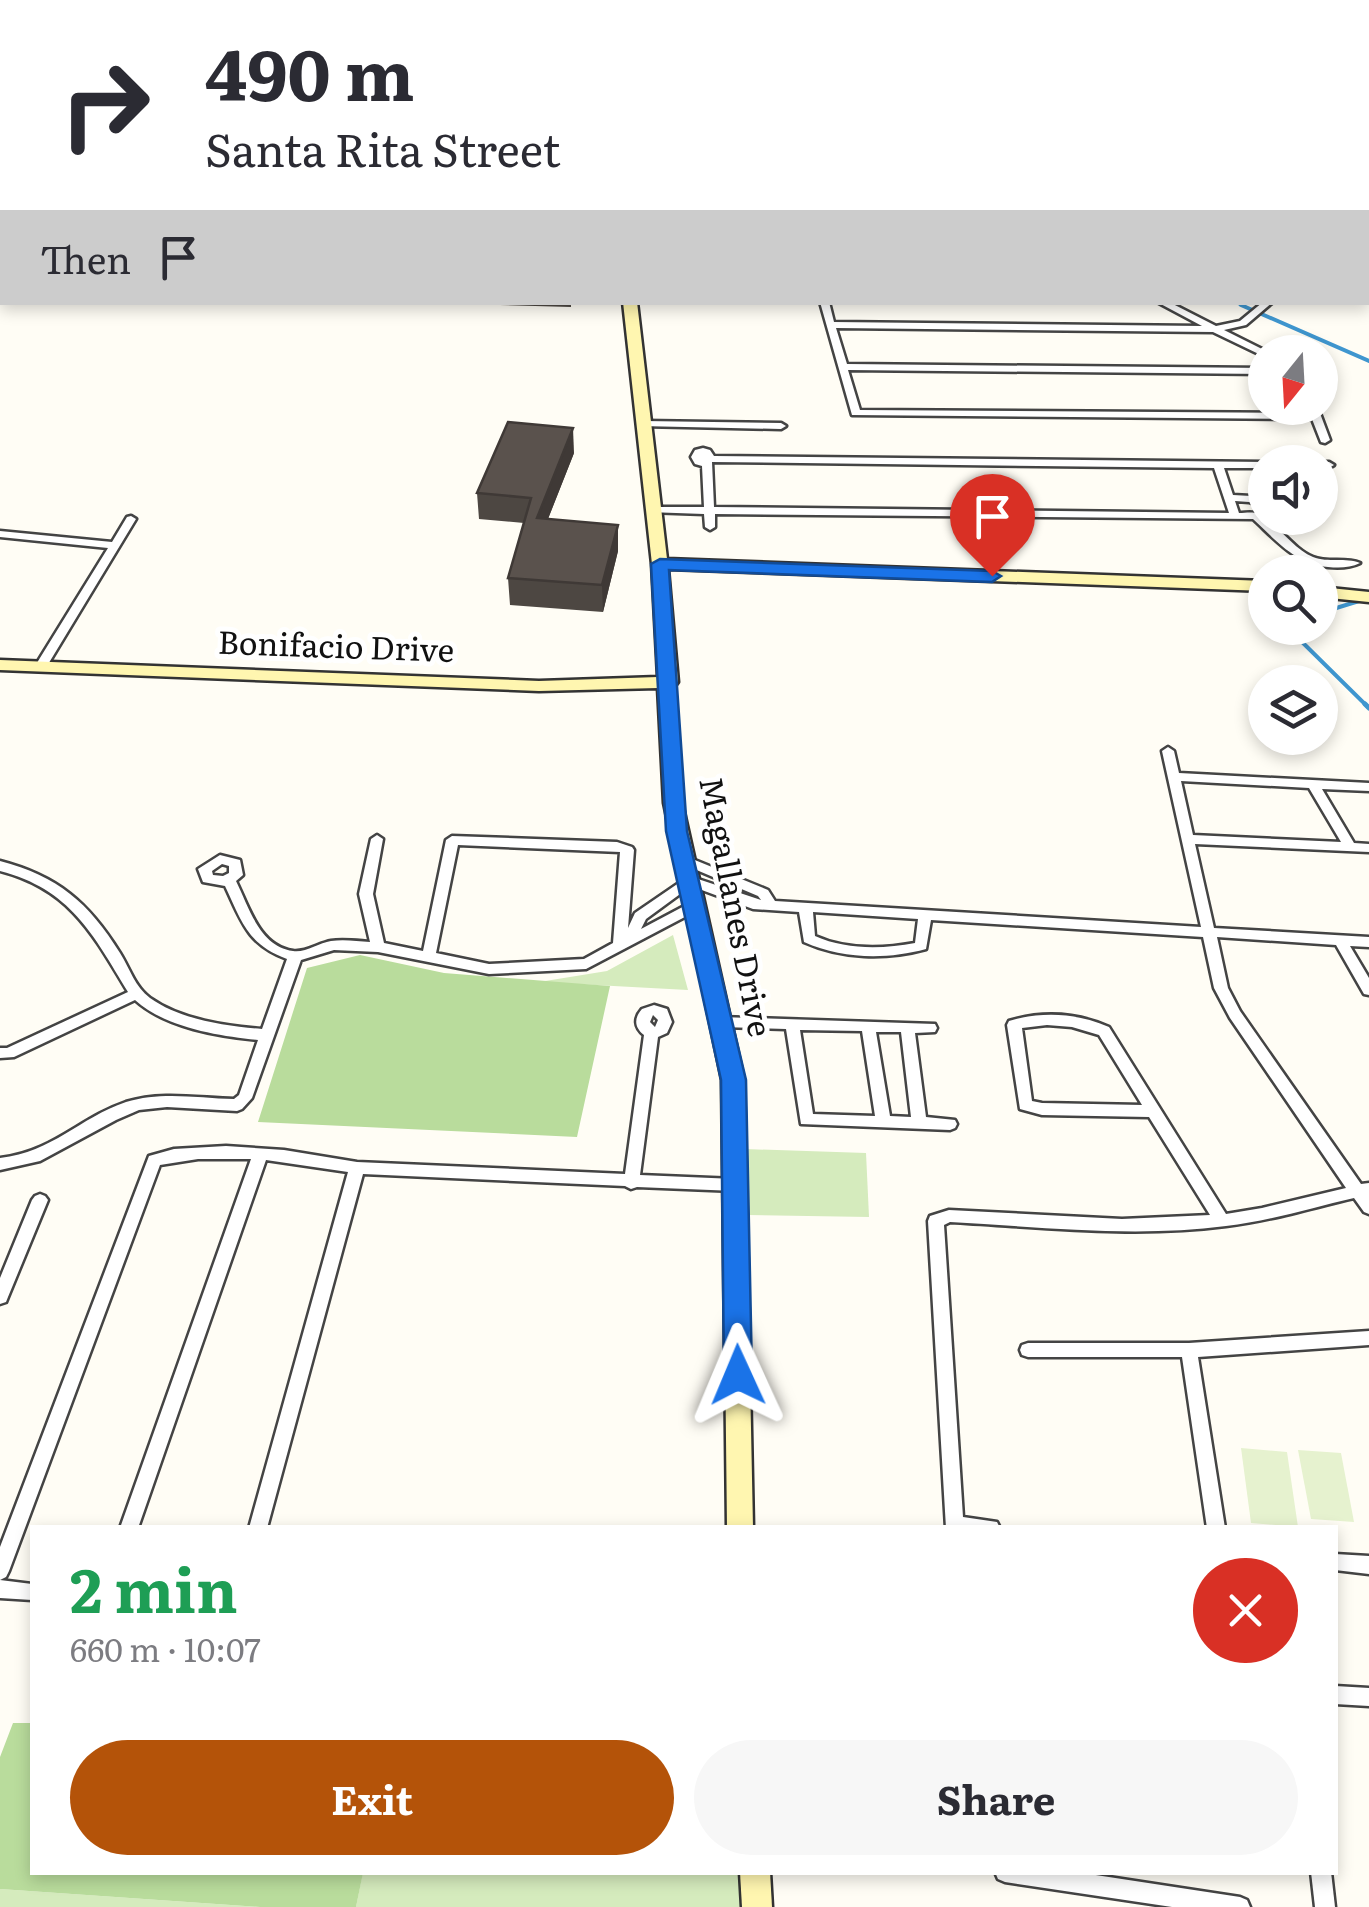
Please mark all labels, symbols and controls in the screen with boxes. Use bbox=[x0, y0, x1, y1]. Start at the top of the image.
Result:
text: 490 m bbox=[205, 19, 414, 123]
icon: right bbox=[40, 40, 170, 170]
text: Santa Rita Street bbox=[205, 114, 561, 181]
text: Then bbox=[40, 229, 131, 286]
icon: arrive bbox=[151, 230, 206, 285]
north arrow bbox=[1248, 335, 1338, 425]
map controls bbox=[1248, 335, 1338, 755]
button: sound bbox=[1248, 445, 1338, 535]
pin bbox=[950, 474, 1035, 577]
icon: arrive bbox=[965, 489, 1020, 544]
button: search bbox=[1248, 555, 1338, 645]
street label: Bonifacio Drive bbox=[217, 616, 455, 672]
button: layers bbox=[1248, 665, 1338, 755]
street label: Magallanes Drive bbox=[689, 772, 787, 1041]
position arrow bbox=[686, 1323, 790, 1427]
text: 2 min bbox=[70, 1542, 238, 1631]
button: close bbox=[1193, 1558, 1298, 1663]
text: 660 m · 10:07 bbox=[70, 1624, 261, 1672]
button: Exit bbox=[70, 1740, 674, 1855]
button: Share bbox=[694, 1740, 1298, 1855]

